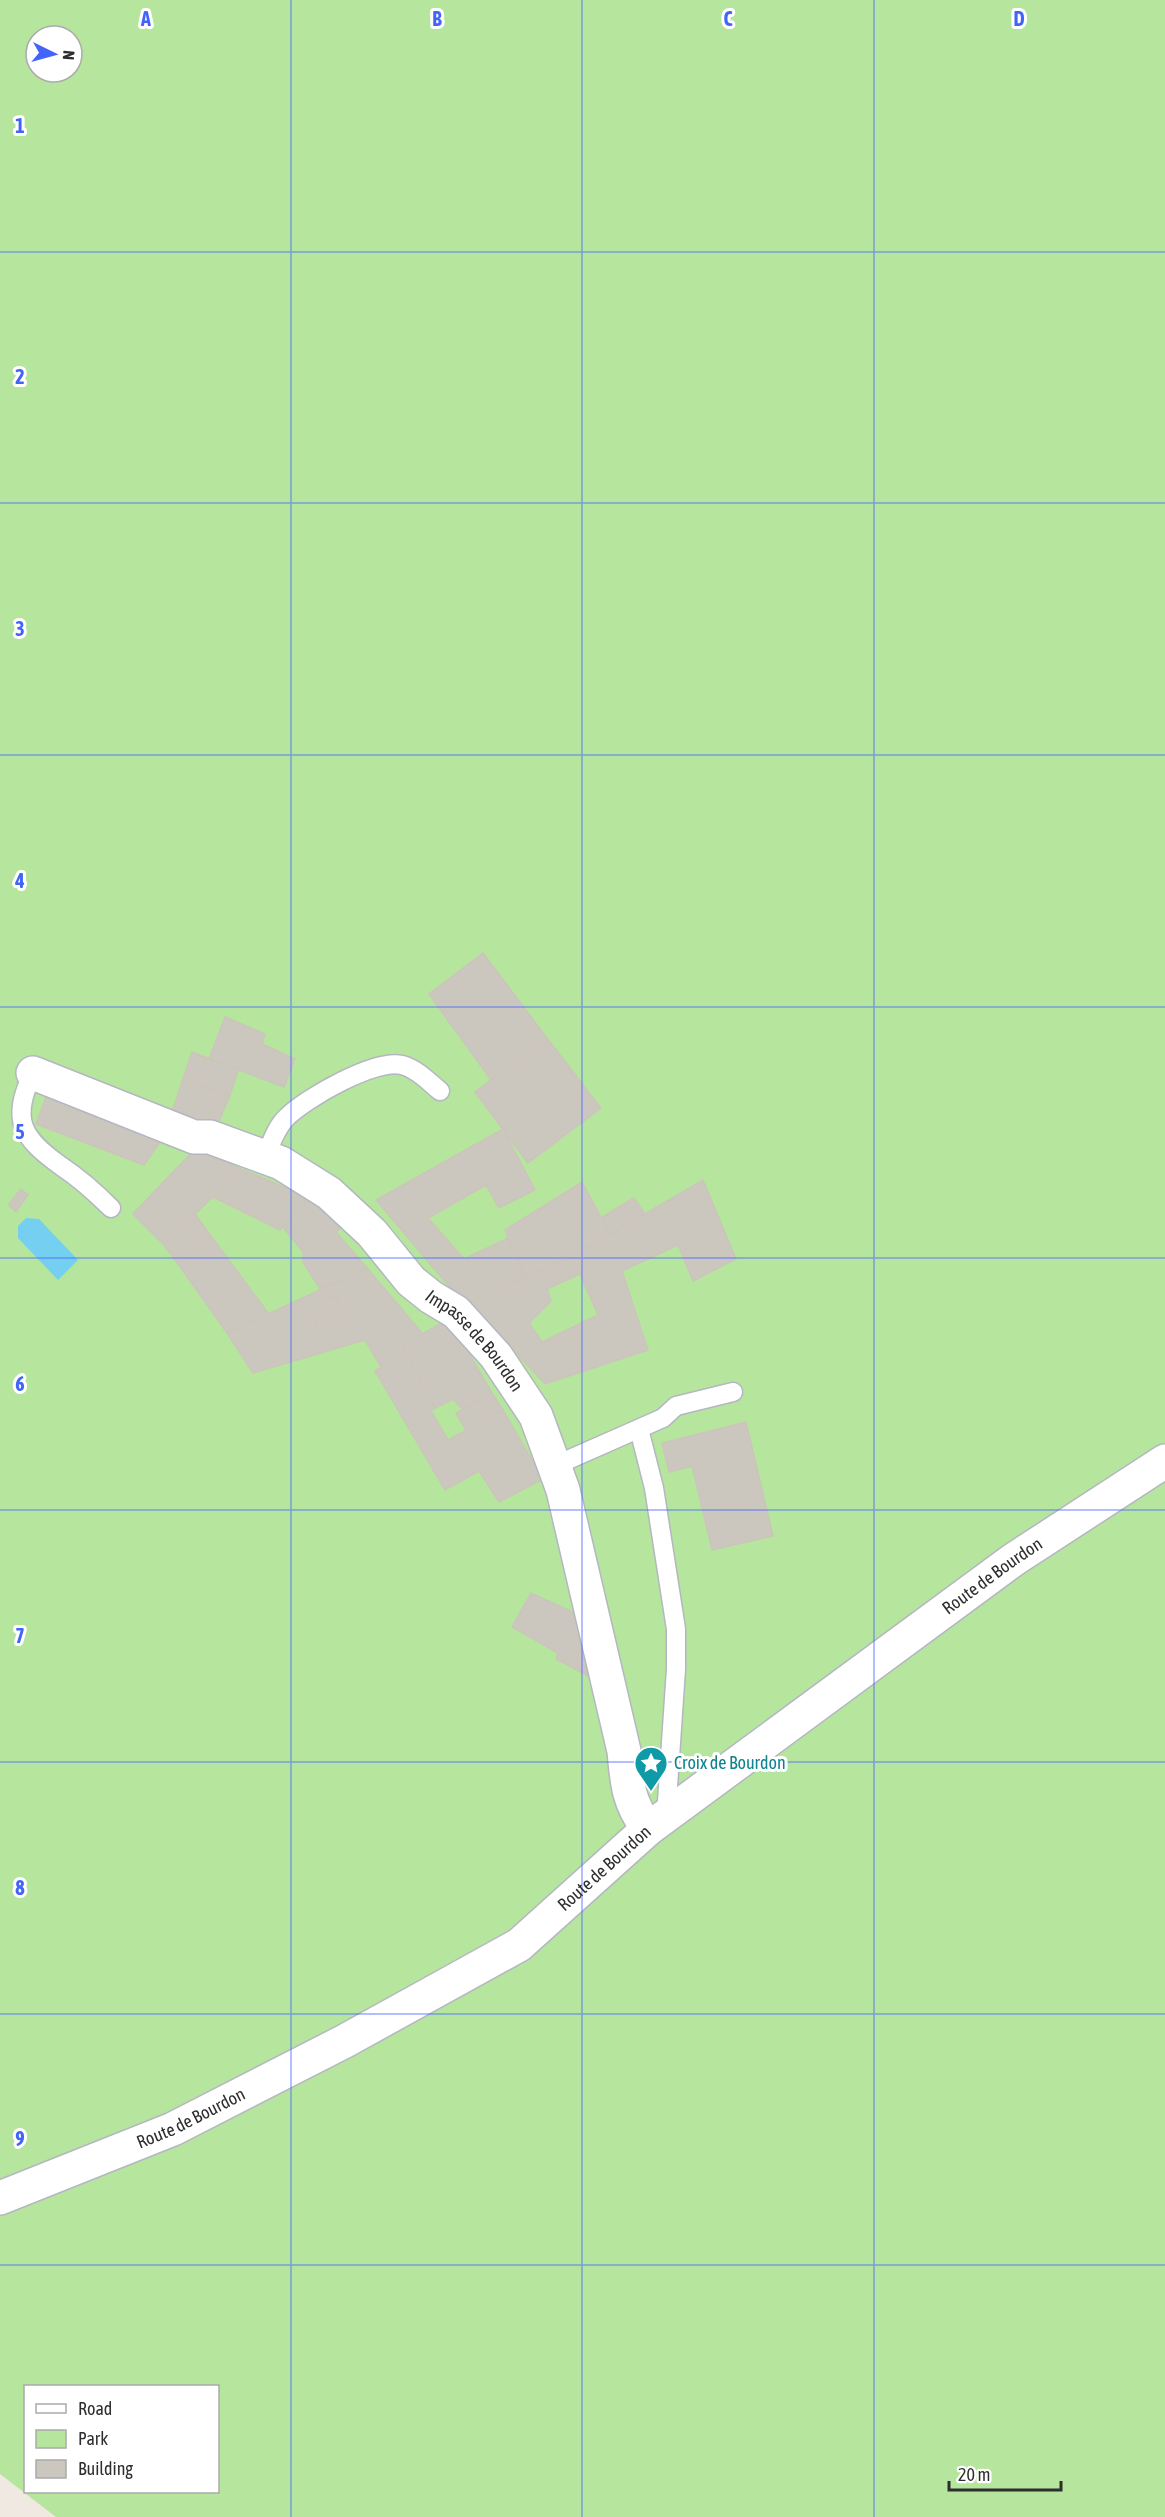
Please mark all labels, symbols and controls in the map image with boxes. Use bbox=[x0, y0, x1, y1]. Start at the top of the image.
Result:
text: A bbox=[140, 7, 151, 30]
text: B bbox=[432, 7, 442, 30]
text: C bbox=[724, 7, 733, 30]
text: D bbox=[1013, 7, 1025, 30]
north arrow bbox=[24, 24, 84, 84]
text: N bbox=[60, 50, 78, 61]
text: 1 bbox=[15, 114, 25, 137]
text: 2 bbox=[15, 365, 25, 388]
text: 3 bbox=[15, 617, 25, 640]
text: 4 bbox=[14, 869, 25, 892]
text: 5 bbox=[15, 1120, 25, 1143]
street label: Impasse de Bourdon bbox=[421, 1286, 528, 1395]
text: 6 bbox=[15, 1372, 25, 1395]
street label: Route de Bourdon bbox=[938, 1533, 1046, 1618]
text: 7 bbox=[15, 1624, 25, 1647]
place icon: Croix de Bourdon bbox=[633, 1745, 669, 1792]
place label: Croix de Bourdon bbox=[674, 1752, 786, 1773]
street label: Route de Bourdon bbox=[553, 1821, 655, 1915]
text: 8 bbox=[15, 1876, 25, 1899]
street label: Route de Bourdon bbox=[133, 2083, 248, 2152]
text: 9 bbox=[15, 2127, 25, 2150]
legend bbox=[24, 2385, 219, 2493]
text: Road bbox=[78, 2398, 112, 2419]
text: Park bbox=[78, 2428, 108, 2449]
scale bar bbox=[949, 2454, 1062, 2492]
text: Building bbox=[78, 2458, 133, 2479]
text: 20 m bbox=[958, 2464, 990, 2485]

